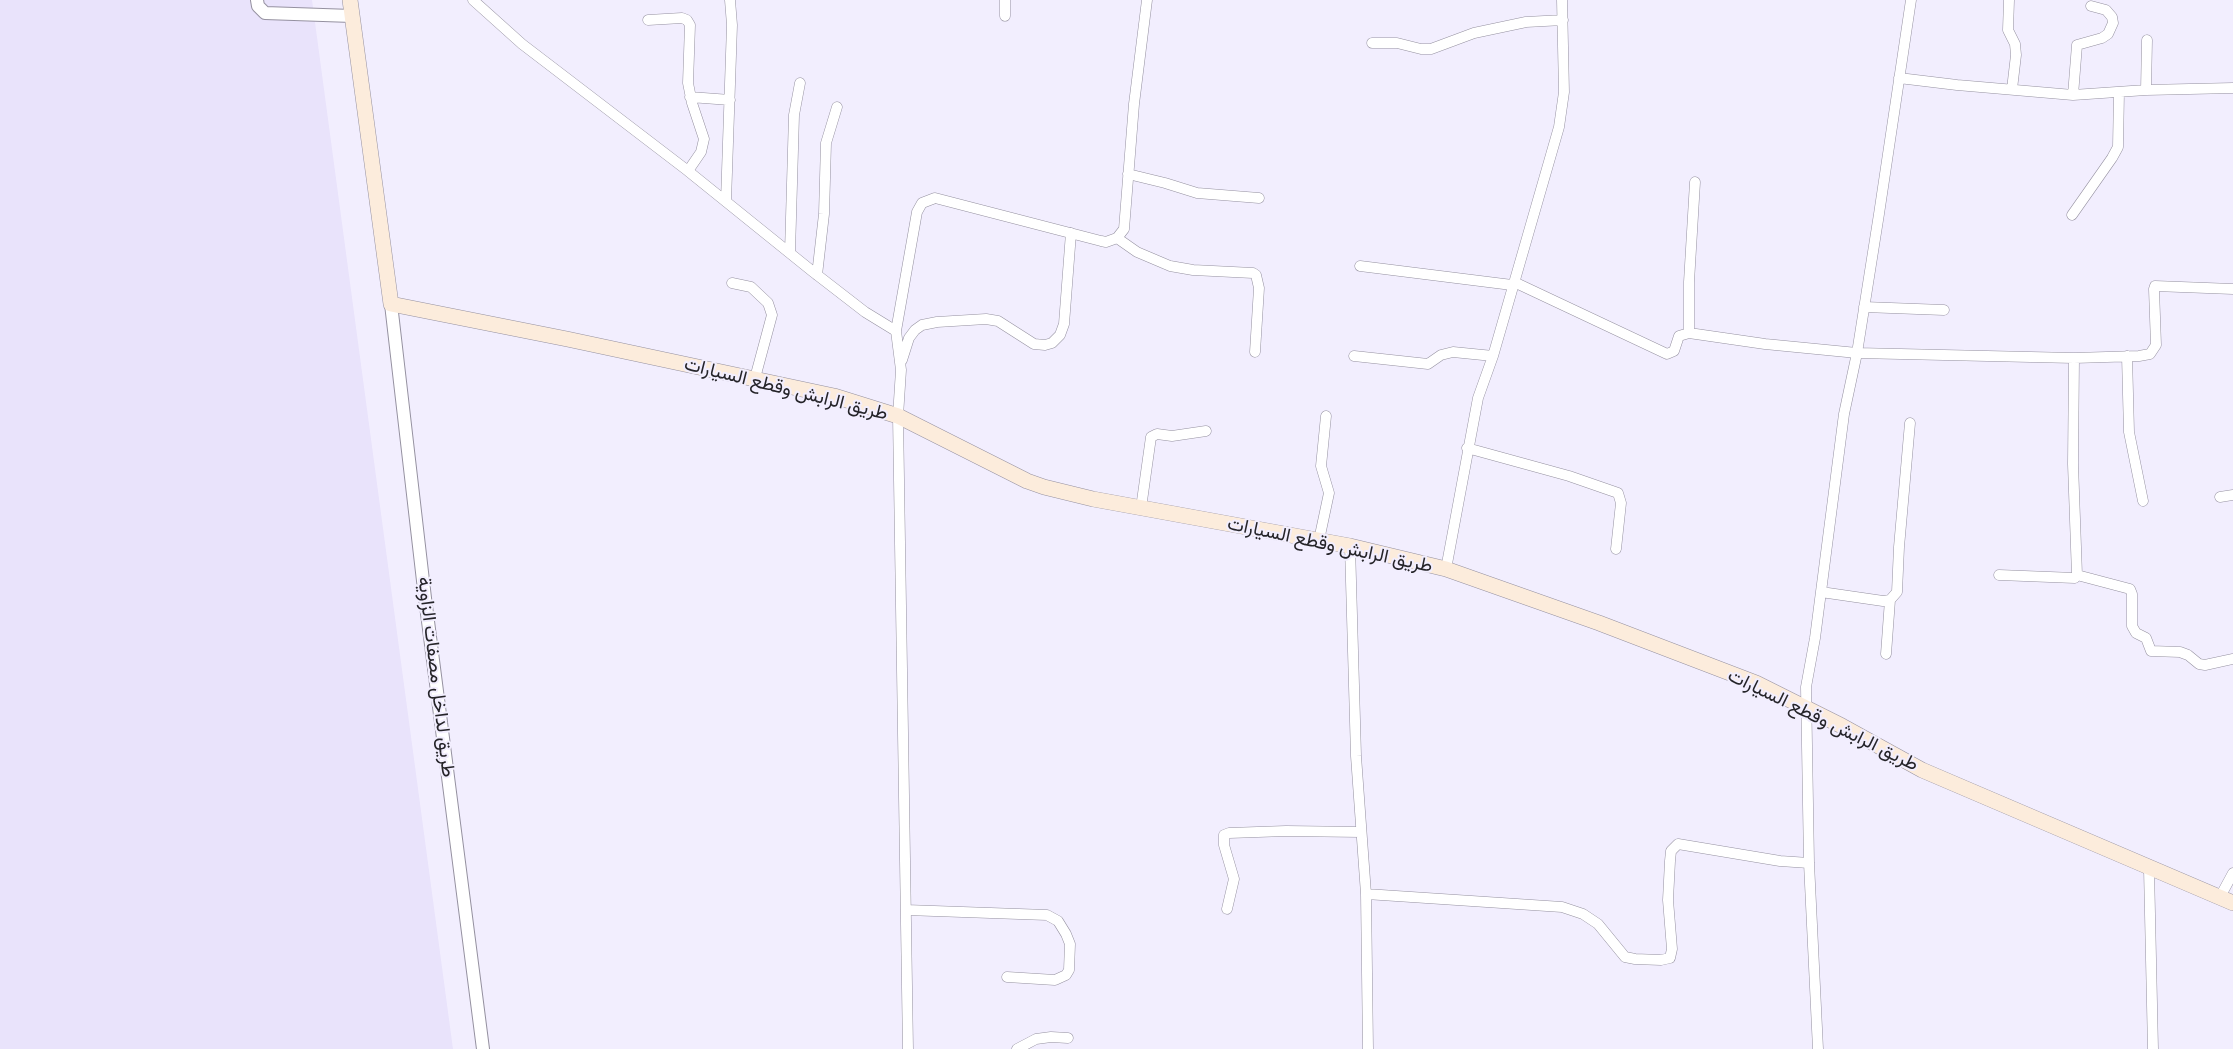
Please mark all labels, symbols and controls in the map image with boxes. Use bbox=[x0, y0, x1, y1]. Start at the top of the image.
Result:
street label: طريق الرابش وقطع السيارات bbox=[682, 353, 890, 425]
street label: طريق الرابش وقطع السيارات bbox=[1225, 512, 1435, 578]
street label: طريق لداخل مصفات الزاوية bbox=[412, 575, 460, 779]
street label: طريق الرابش وقطع السيارات bbox=[1724, 664, 1922, 776]

